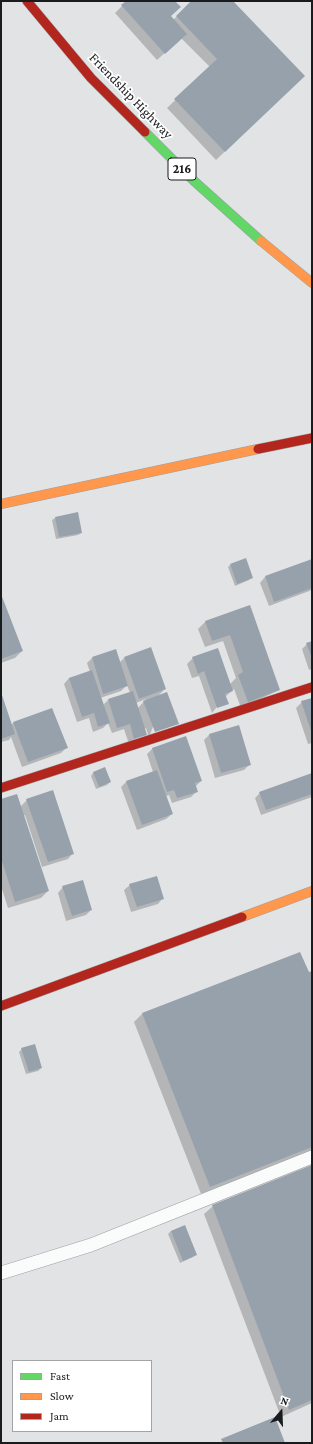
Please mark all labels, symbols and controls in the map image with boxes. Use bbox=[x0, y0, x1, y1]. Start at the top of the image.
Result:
street label: Friendship Highway bbox=[86, 49, 176, 143]
road number: 216 bbox=[168, 158, 196, 180]
legend bbox=[12, 1360, 152, 1432]
text: Fast bbox=[50, 1369, 70, 1383]
text: Slow bbox=[50, 1389, 74, 1403]
north arrow bbox=[261, 1392, 301, 1432]
text: N bbox=[279, 1394, 290, 1408]
text: Jam bbox=[50, 1409, 69, 1423]

